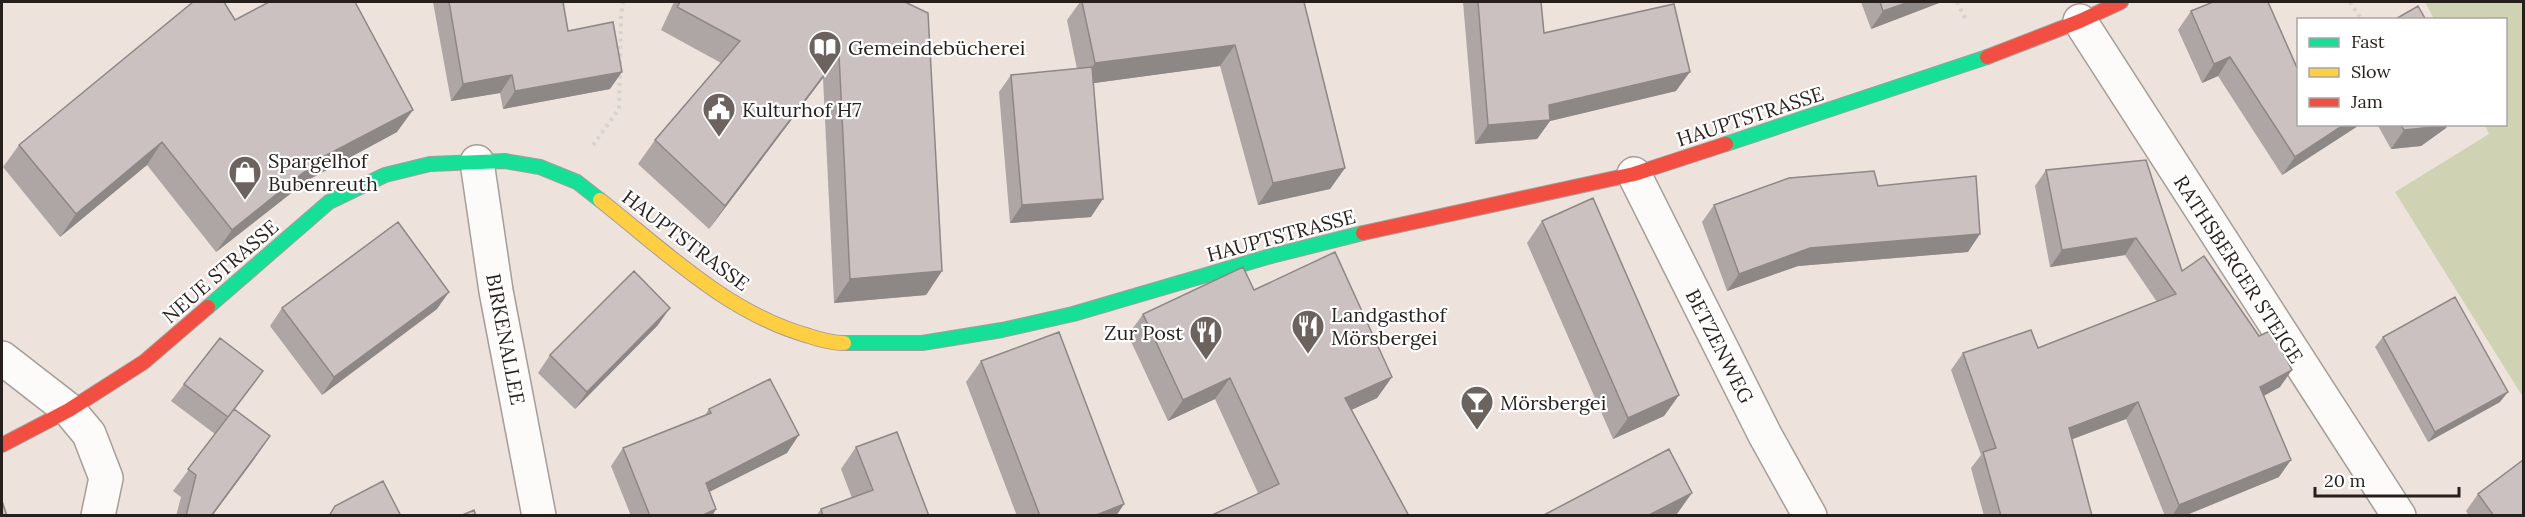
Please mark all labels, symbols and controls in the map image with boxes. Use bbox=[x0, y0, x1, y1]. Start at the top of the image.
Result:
legend bbox=[2297, 18, 2507, 126]
library icon: Gemeindebücherei bbox=[807, 29, 843, 76]
text: Fast bbox=[2351, 30, 2385, 53]
place label: Gemeindebücherei bbox=[848, 35, 1025, 60]
text: Slow bbox=[2351, 60, 2391, 83]
street label: HAUPTSTRASSE bbox=[1673, 80, 1827, 152]
text: Jam bbox=[2350, 90, 2383, 113]
public building icon: Kulturhof H7 bbox=[701, 91, 737, 138]
place label: Kulturhof H7 bbox=[742, 97, 862, 122]
place label: Spargelhof Bubenreuth bbox=[268, 148, 378, 196]
shop icon: Spargelhof Bubenreuth bbox=[227, 154, 263, 201]
street label: RATHSBERGER STEIGE bbox=[2169, 170, 2309, 368]
street label: HAUPTSTRASSE bbox=[617, 184, 755, 296]
street label: HAUPTSTRASSE bbox=[1204, 203, 1358, 267]
street label: NEUE STRASSE bbox=[157, 214, 283, 328]
street label: BIRKENALLEE bbox=[481, 271, 531, 407]
street label: BETZENWEG bbox=[1680, 285, 1760, 407]
place label: Landgasthof Mörsbergei bbox=[1331, 302, 1447, 350]
restaurant icon: Landgasthof Mörsbergei bbox=[1290, 308, 1326, 355]
restaurant icon: Zur Post bbox=[1188, 314, 1224, 361]
place label: Zur Post bbox=[1104, 320, 1183, 345]
bar icon: Mörsbergei bbox=[1459, 384, 1495, 431]
place label: Mörsbergei bbox=[1500, 390, 1606, 415]
scale bar bbox=[2315, 460, 2459, 498]
text: 20 m bbox=[2324, 469, 2366, 492]

